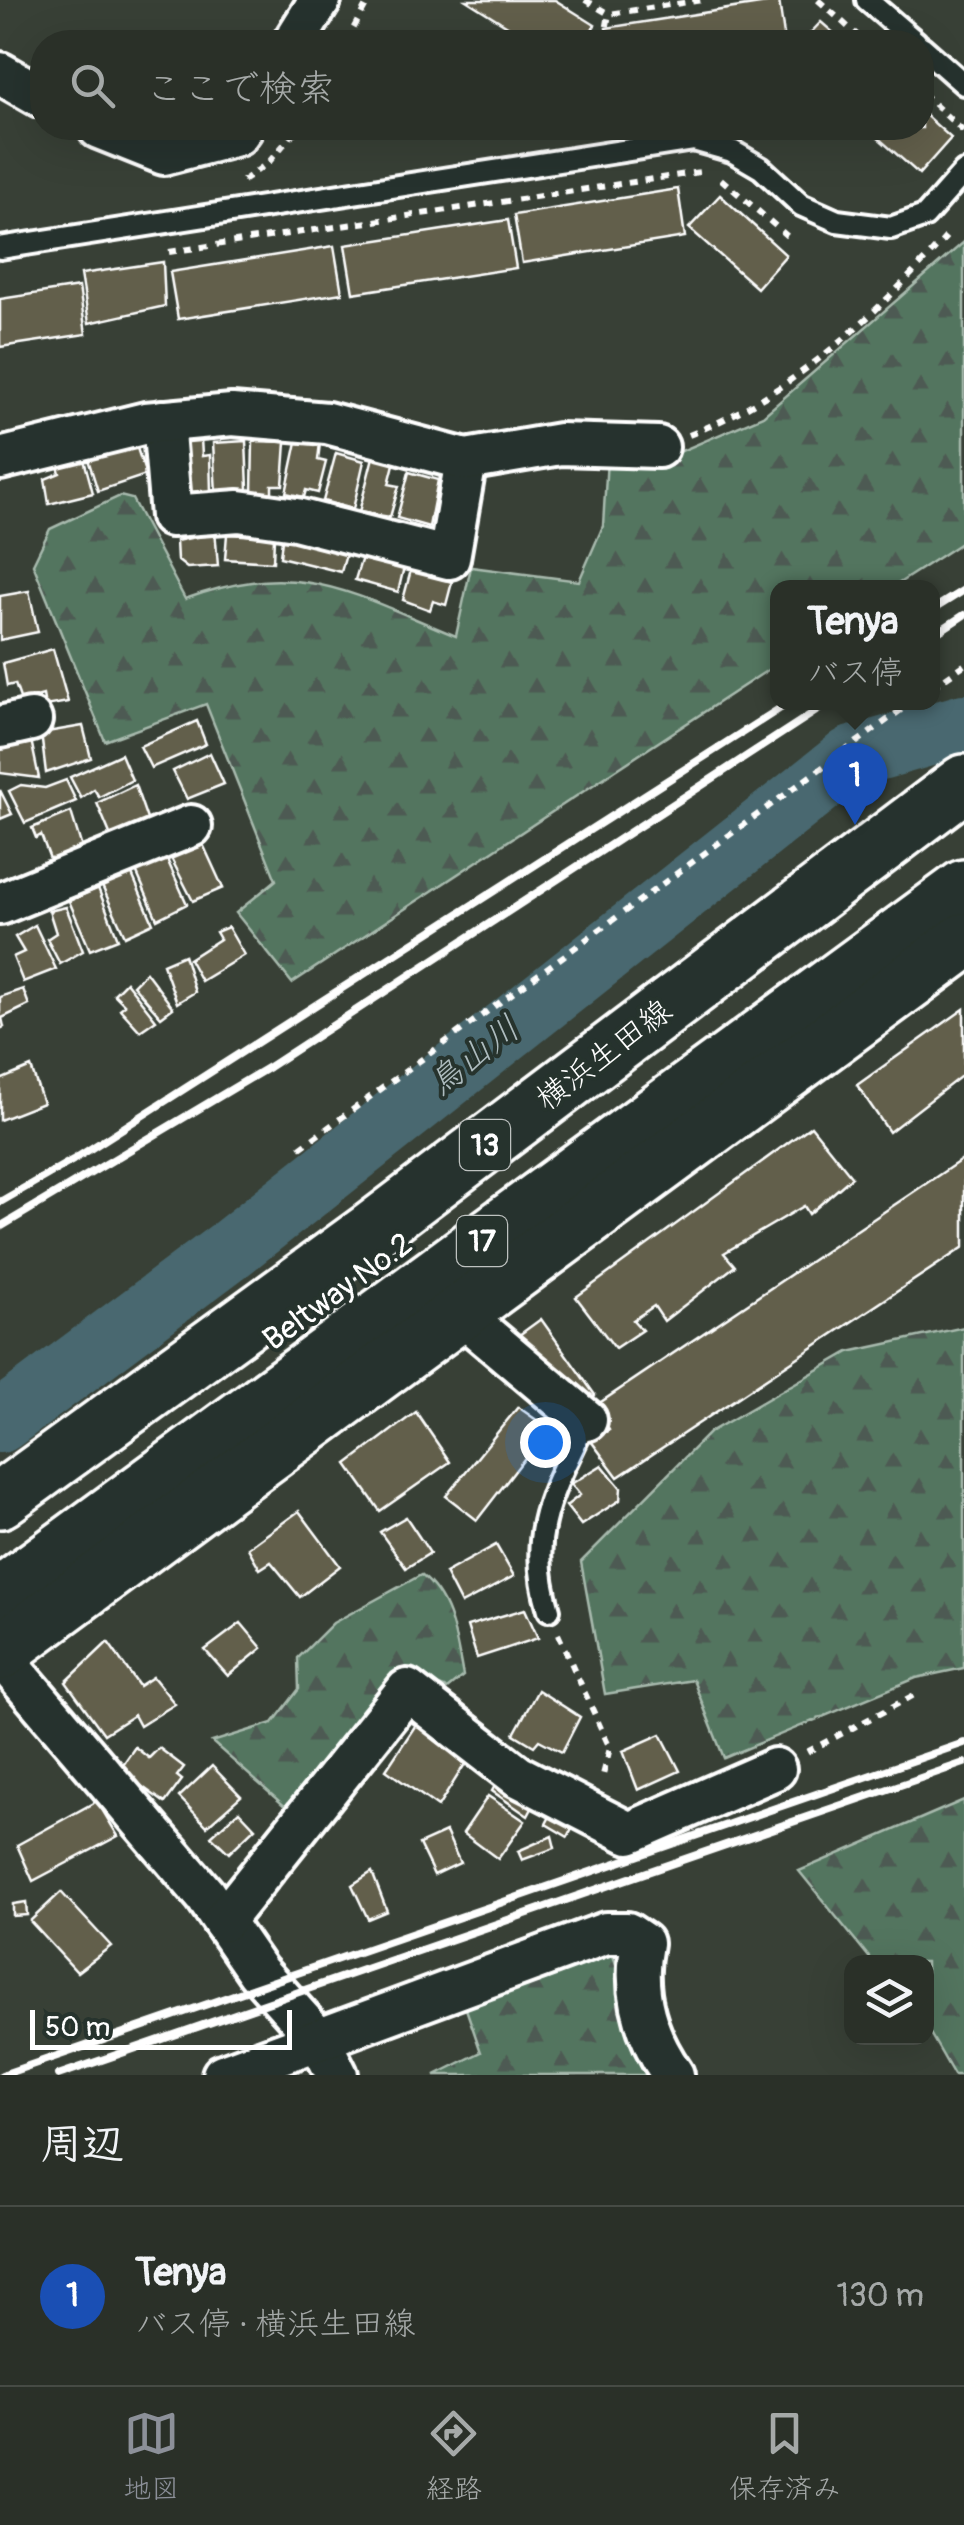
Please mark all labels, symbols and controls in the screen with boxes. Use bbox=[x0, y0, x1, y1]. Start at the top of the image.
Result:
search box bbox=[30, 30, 934, 140]
icon: search bbox=[65, 58, 120, 113]
text: ここで検索 bbox=[145, 65, 335, 113]
popup bbox=[770, 580, 940, 710]
text: Tenya bbox=[807, 598, 898, 646]
text: バス停 bbox=[807, 653, 903, 693]
pin: 1 bbox=[822, 742, 888, 825]
street label: 横浜生田線 bbox=[528, 991, 680, 1119]
water label: 鳥山川 bbox=[419, 1006, 529, 1106]
road number: 13 bbox=[460, 1120, 510, 1170]
road number: 17 bbox=[457, 1216, 507, 1266]
street label: Beltway No.2 bbox=[255, 1224, 421, 1360]
your location bbox=[520, 1417, 571, 1468]
map controls bbox=[844, 1955, 934, 2045]
button: layers bbox=[844, 1955, 934, 2045]
scale bar bbox=[30, 2005, 292, 2050]
text: 50 m bbox=[45, 2010, 110, 2045]
text: 周辺 bbox=[40, 2119, 124, 2171]
text: Tenya bbox=[135, 2249, 226, 2297]
text: 1 bbox=[66, 2276, 79, 2316]
text: 130 m bbox=[836, 2276, 924, 2316]
text: バス停 · 横浜生田線 bbox=[135, 2304, 415, 2344]
tab: 地図 bbox=[123, 2406, 179, 2507]
tab: 経路 bbox=[426, 2406, 482, 2507]
tab: 保存済み bbox=[729, 2406, 841, 2507]

